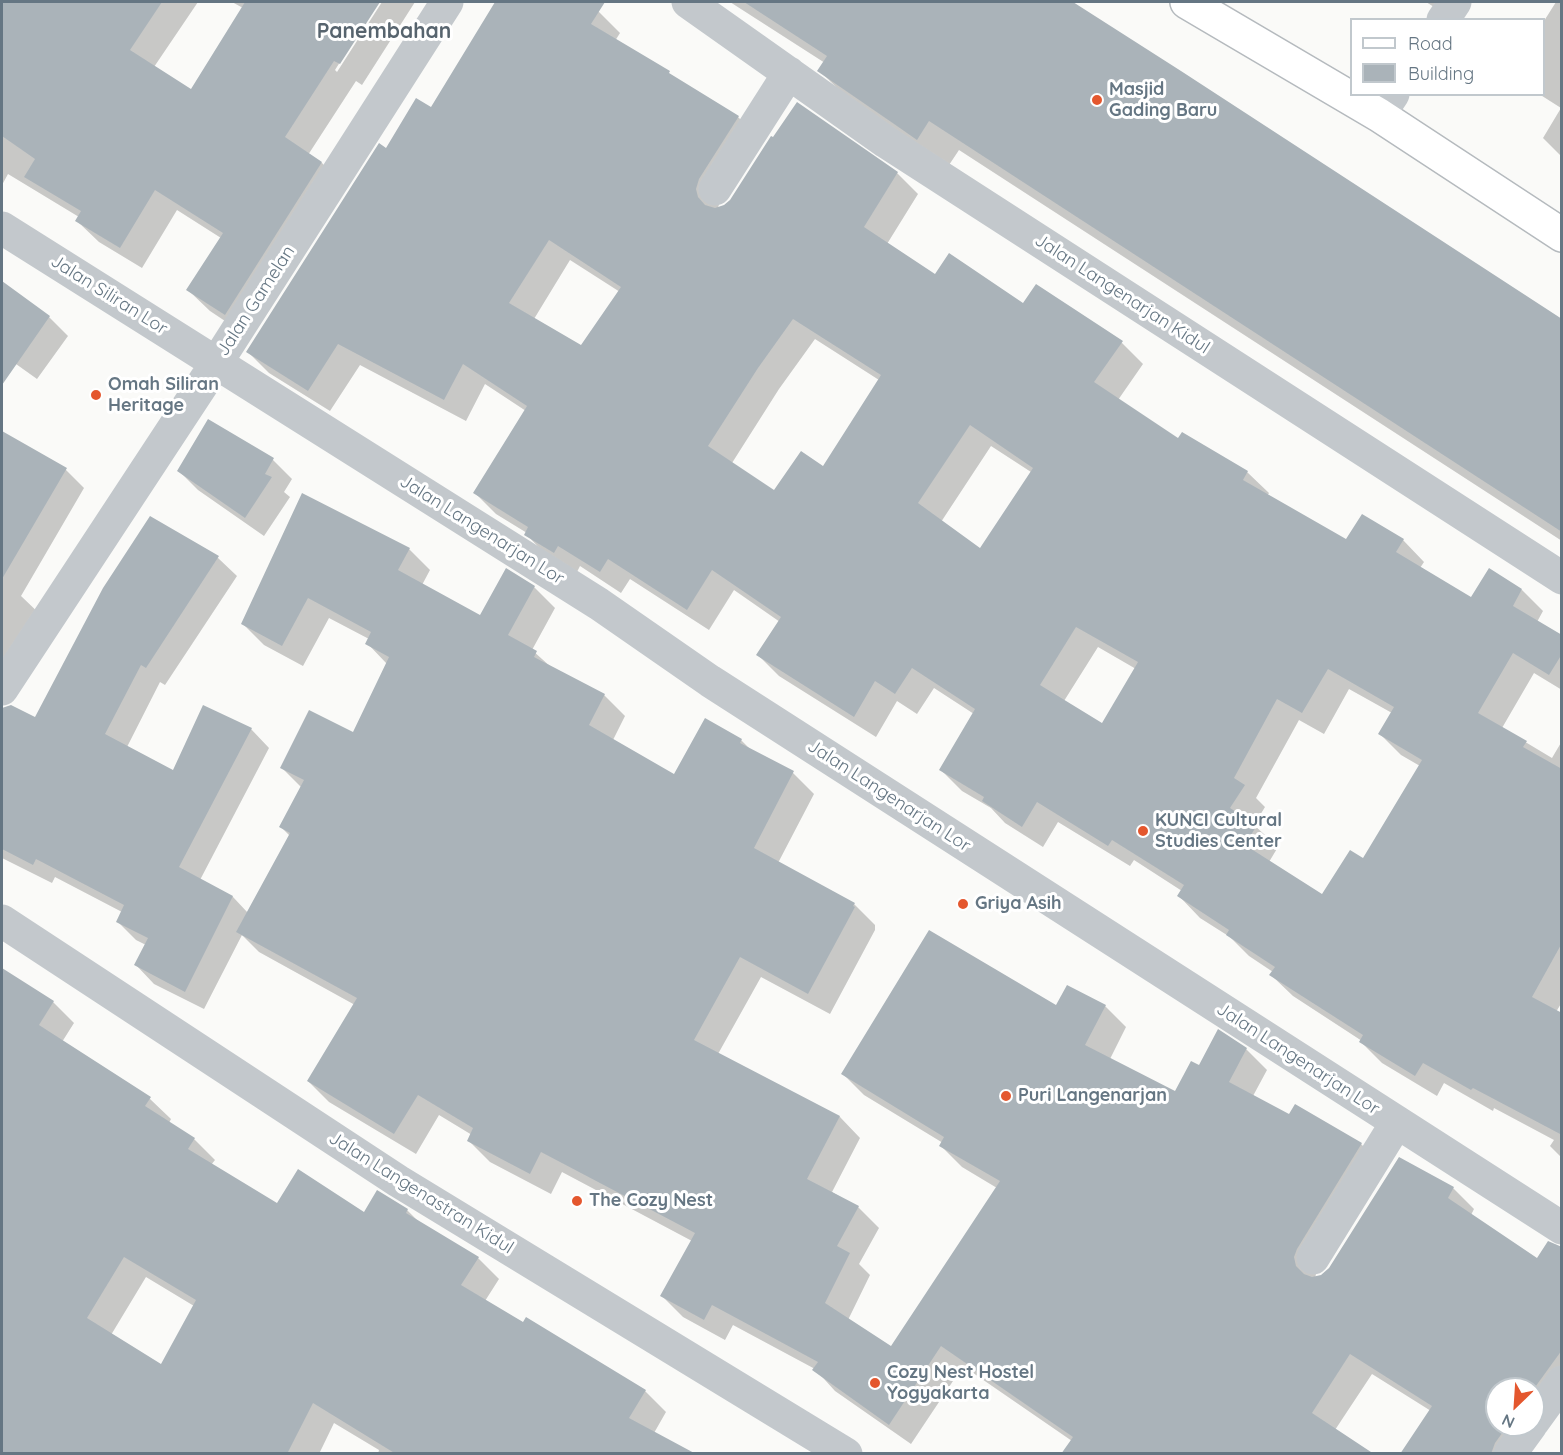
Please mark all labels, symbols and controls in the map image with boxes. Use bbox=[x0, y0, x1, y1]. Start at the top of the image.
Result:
legend bbox=[1350, 18, 1545, 96]
district label: Panembahan bbox=[317, 19, 451, 45]
text: Road bbox=[1408, 32, 1453, 55]
text: Building bbox=[1408, 62, 1474, 85]
place label: Masjid Gading Baru bbox=[1109, 79, 1217, 122]
marker: Masjid Gading Baru bbox=[1090, 93, 1104, 107]
street label: Jalan Langenarjan Kidul bbox=[1030, 229, 1214, 359]
street label: Jalan Gamelan bbox=[212, 242, 300, 360]
street label: Jalan Siliran Lor bbox=[47, 250, 171, 340]
place label: Omah Siliran Heritage bbox=[108, 374, 219, 416]
marker: Omah Siliran Heritage bbox=[89, 388, 103, 402]
street label: Jalan Langenarjan Lor bbox=[396, 470, 568, 590]
street label: Jalan Langenarjan Lor bbox=[803, 735, 975, 857]
place label: KUNCI Cultural Studies Center bbox=[1155, 810, 1282, 852]
marker: KUNCI Cultural Studies Center bbox=[1136, 824, 1150, 838]
place label: Griya Asih bbox=[975, 893, 1061, 915]
marker: Griya Asih bbox=[956, 897, 970, 911]
street label: Jalan Langenarjan Lor bbox=[1212, 998, 1384, 1120]
place label: Puri Langenarjan bbox=[1018, 1085, 1167, 1107]
marker: Puri Langenarjan bbox=[999, 1089, 1013, 1103]
street label: Jalan Langenastran Kidul bbox=[325, 1127, 517, 1259]
place label: The Cozy Nest bbox=[589, 1190, 713, 1212]
marker: The Cozy Nest bbox=[570, 1194, 584, 1208]
place label: Cozy Nest Hostel Yogyakarta bbox=[887, 1362, 1034, 1404]
marker: Cozy Nest Hostel Yogyakarta bbox=[868, 1376, 882, 1390]
north arrow bbox=[1485, 1377, 1545, 1437]
text: N bbox=[1499, 1410, 1518, 1433]

